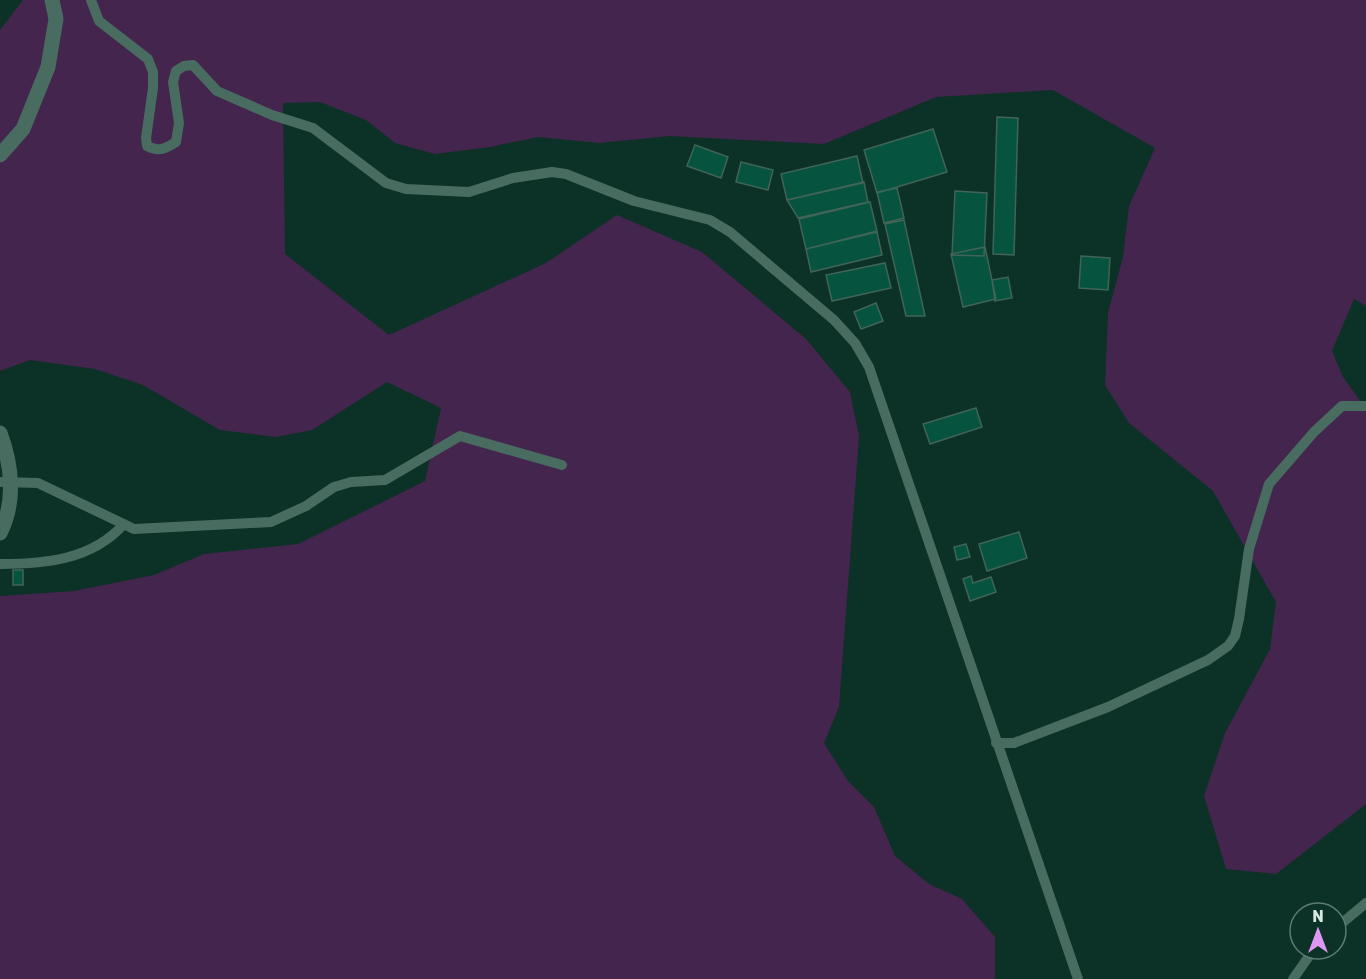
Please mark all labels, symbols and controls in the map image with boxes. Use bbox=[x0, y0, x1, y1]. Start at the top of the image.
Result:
north arrow bbox=[1288, 901, 1348, 961]
text: N bbox=[1312, 907, 1324, 926]

